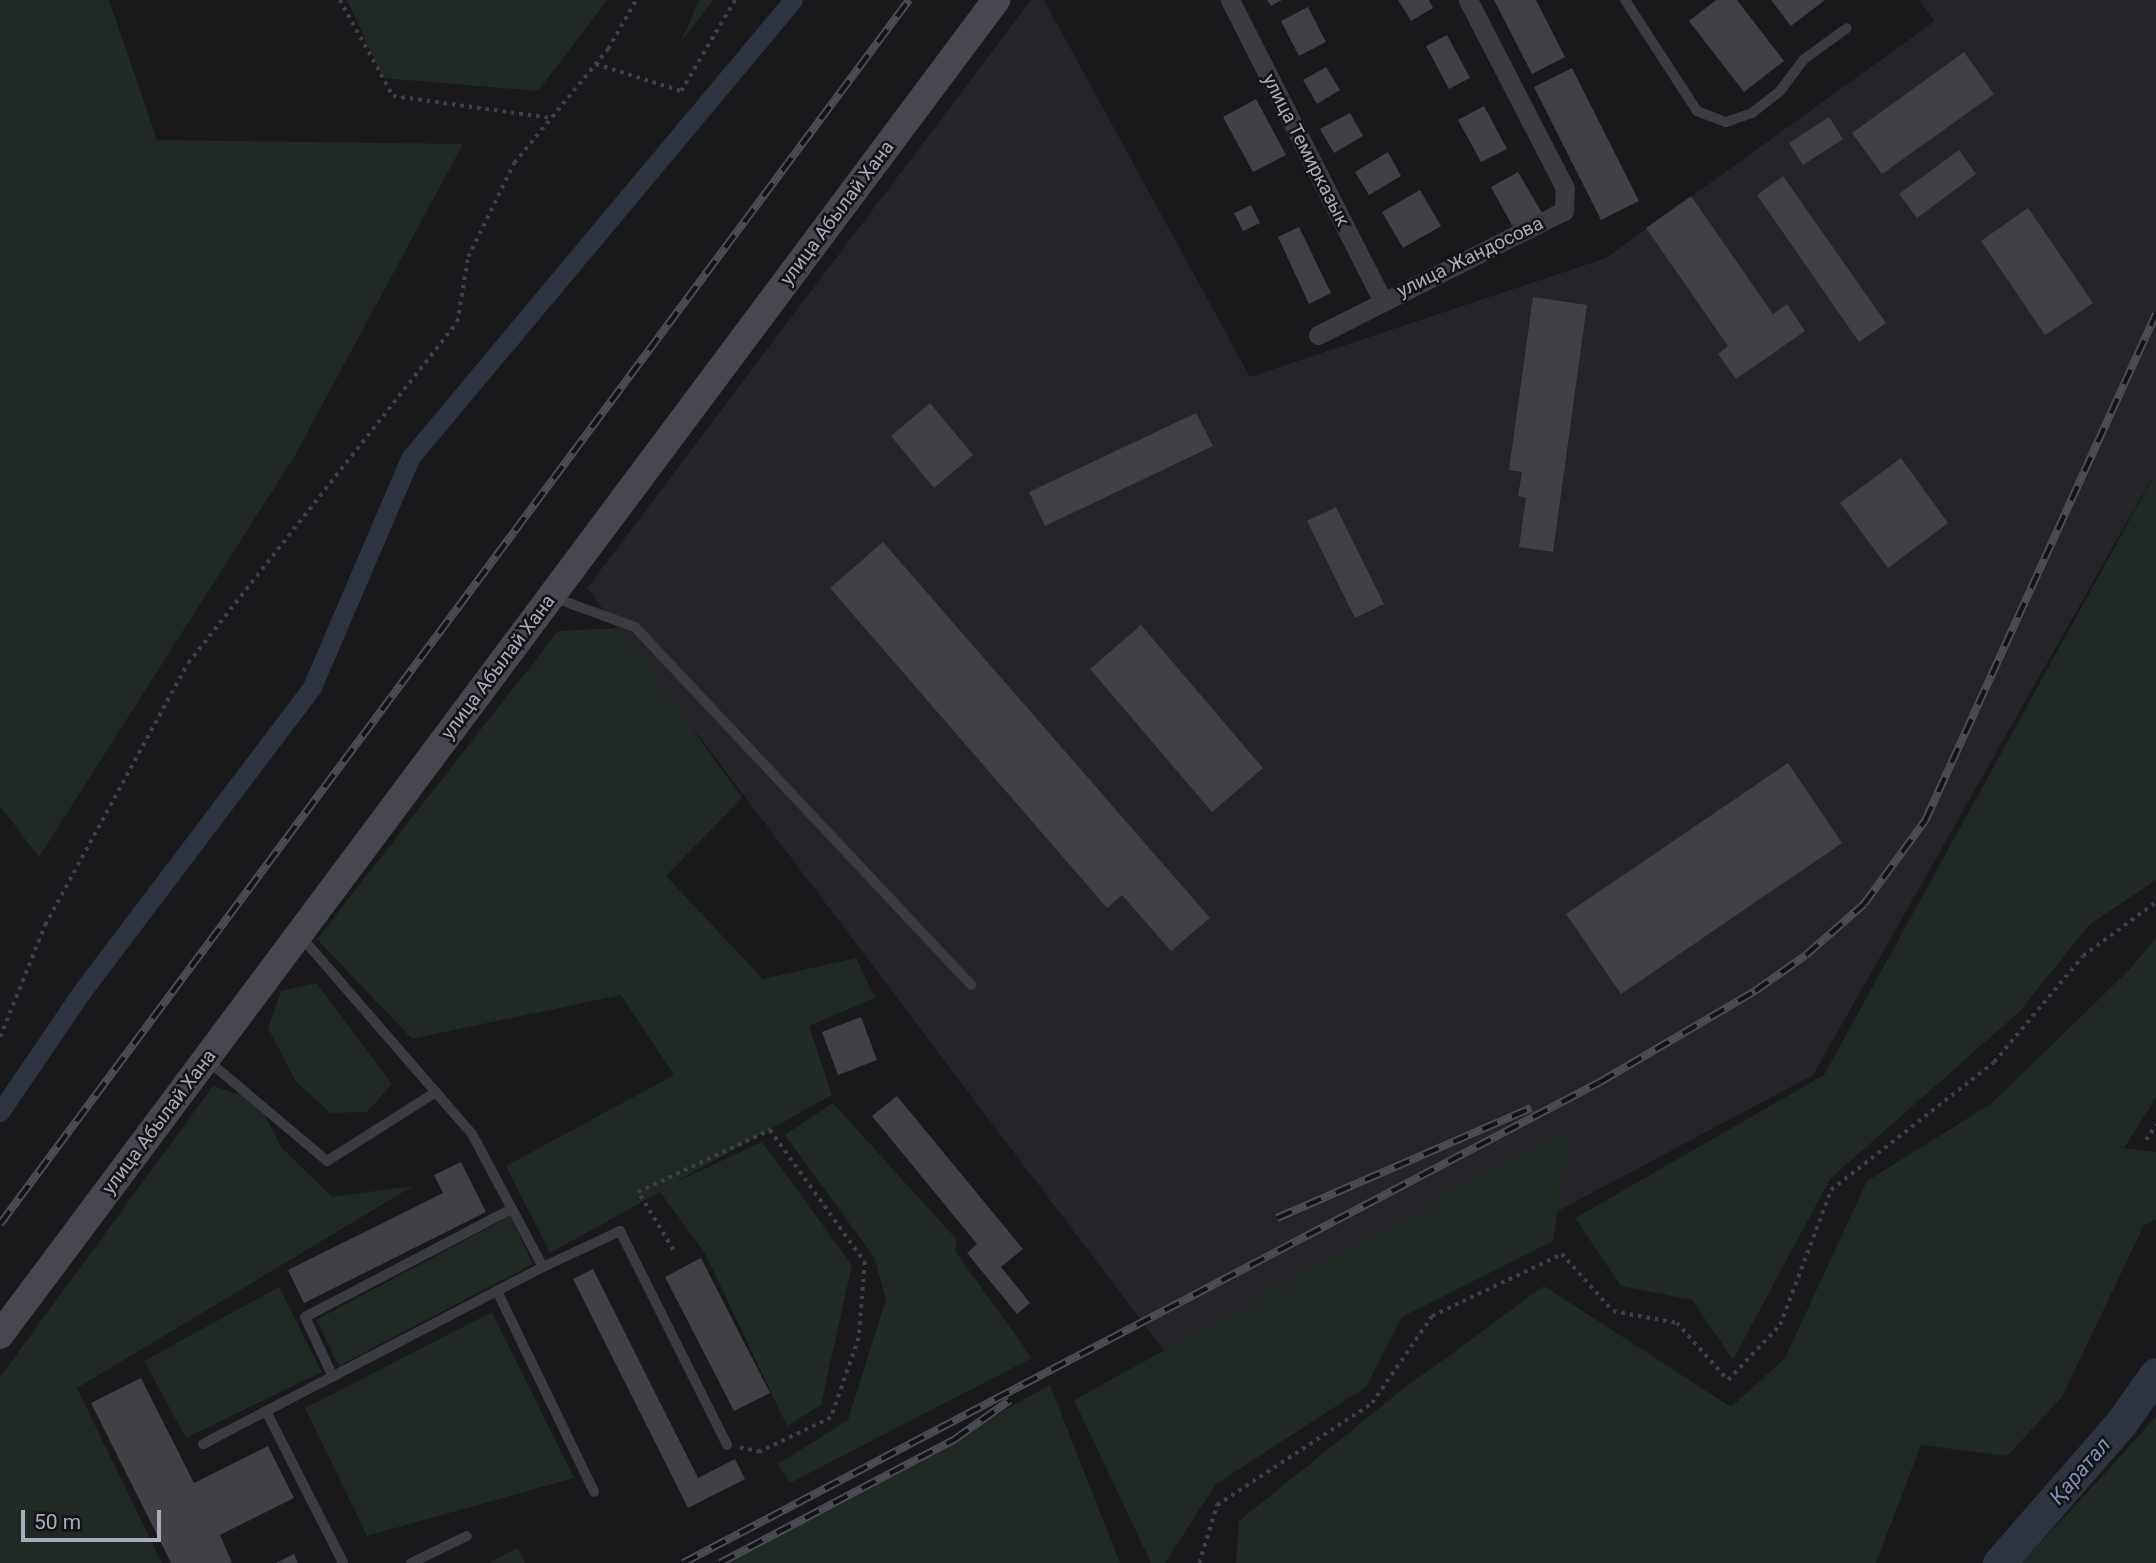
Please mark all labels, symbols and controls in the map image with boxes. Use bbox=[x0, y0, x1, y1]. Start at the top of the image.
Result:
street label: улица Темирказык bbox=[1258, 70, 1354, 230]
street label: улица Абылай Хана bbox=[775, 136, 899, 290]
street label: улица Жандосова bbox=[1393, 212, 1547, 302]
street label: улица Абылай Хана bbox=[436, 590, 560, 744]
street label: улица Абылай Хана bbox=[97, 1045, 221, 1199]
water label: Қаратал bbox=[2044, 1432, 2116, 1510]
scale bar bbox=[24, 1496, 164, 1540]
text: 50 m bbox=[34, 1510, 81, 1534]

